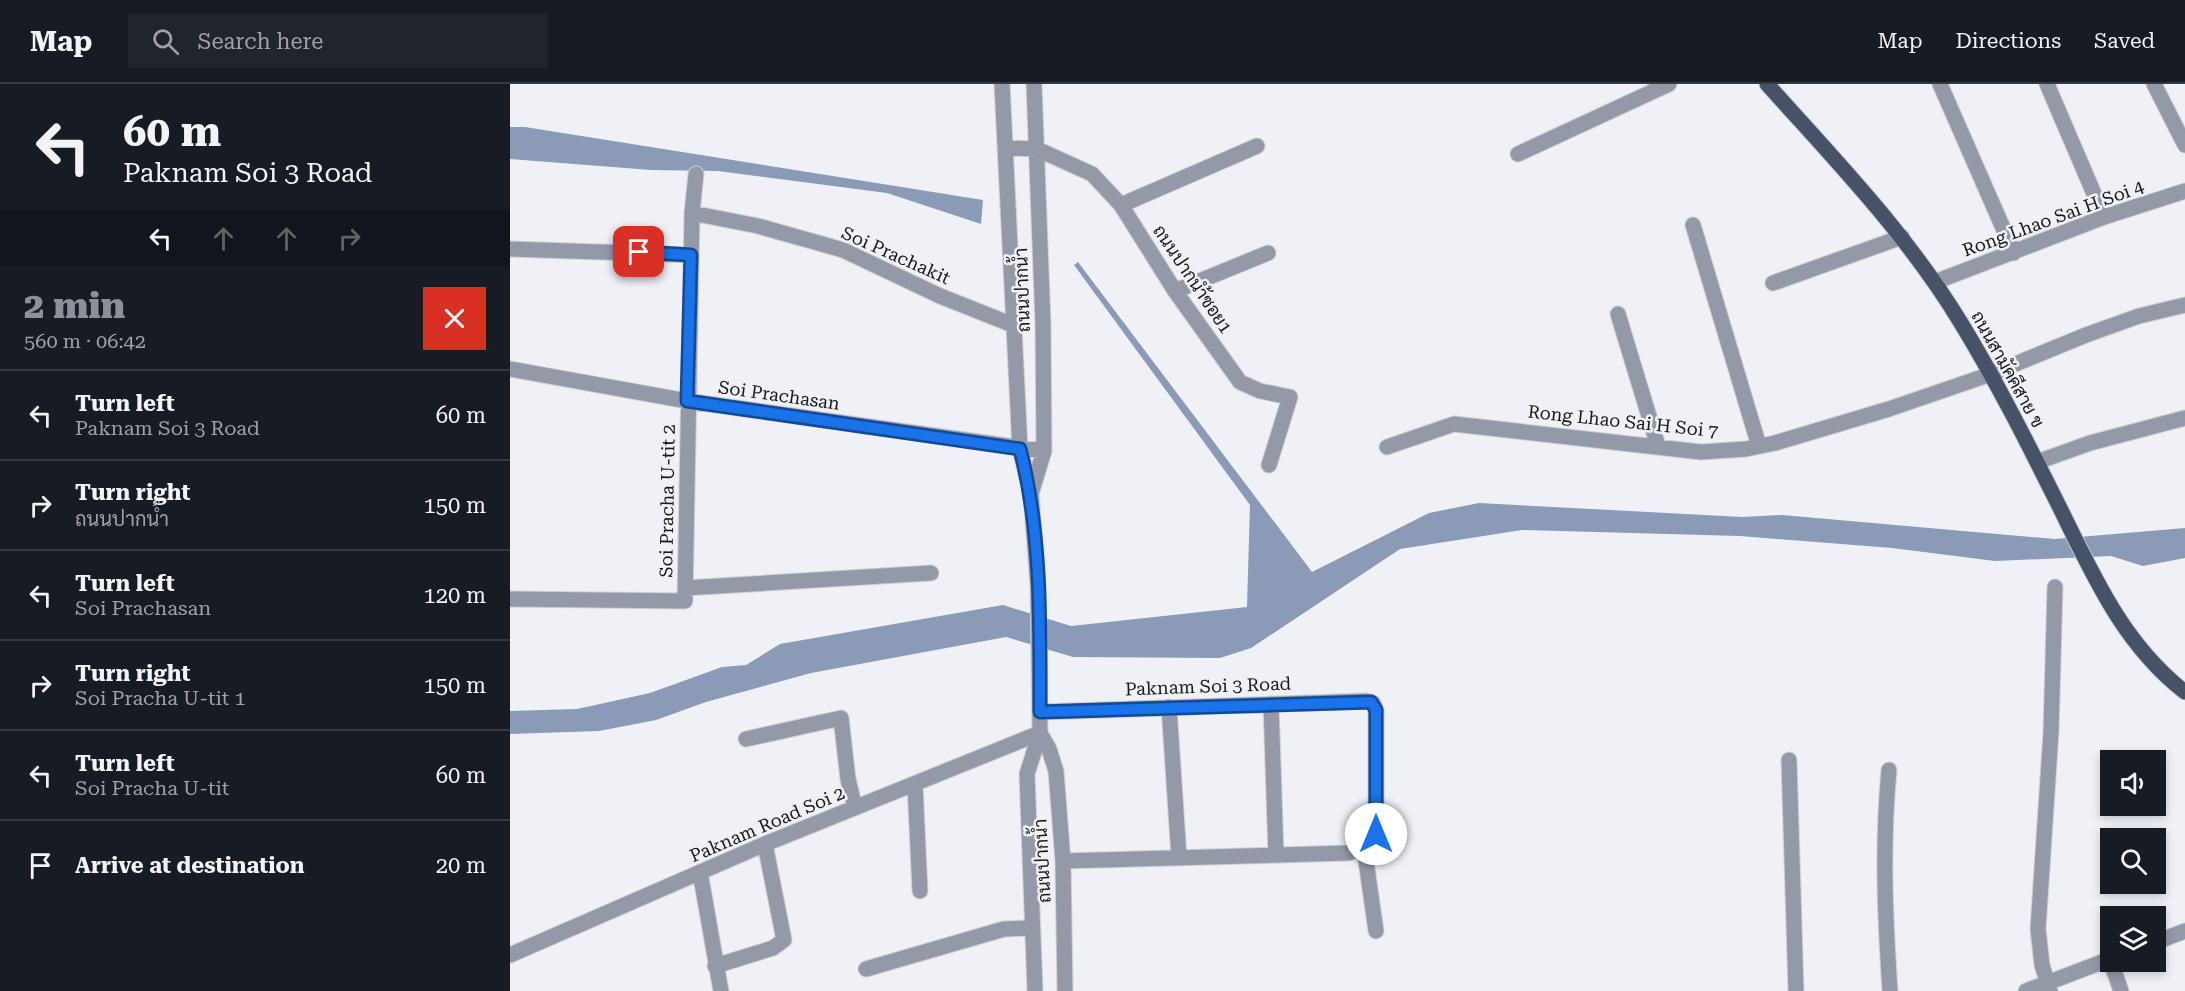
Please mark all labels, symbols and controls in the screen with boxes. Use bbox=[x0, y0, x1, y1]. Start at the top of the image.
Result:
search box bbox=[128, 14, 548, 68]
text: Map bbox=[30, 25, 92, 58]
icon: search bbox=[149, 25, 182, 58]
text: Search here bbox=[197, 29, 323, 54]
text: Map bbox=[1878, 29, 1922, 53]
text: Directions bbox=[1955, 29, 2061, 53]
text: Saved bbox=[2094, 29, 2155, 53]
text: 60 m bbox=[123, 107, 221, 156]
icon: left bbox=[24, 108, 102, 186]
text: Paknam Soi 3 Road bbox=[123, 157, 372, 189]
street label: Rong Lhao Sai H Soi 4 bbox=[1959, 175, 2147, 261]
street label: ถนนปากนำ้ซอย1 bbox=[1149, 220, 1238, 337]
icon: left bbox=[144, 222, 177, 255]
icon: ahead bbox=[207, 222, 240, 255]
icon: ahead bbox=[270, 222, 303, 255]
icon: right bbox=[333, 222, 366, 255]
street label: Soi Prachakit bbox=[838, 222, 954, 288]
pin bbox=[613, 226, 664, 277]
icon: arrive bbox=[622, 235, 655, 268]
street label: ถนนปากน้ำ bbox=[1005, 247, 1034, 333]
text: 2 min bbox=[24, 285, 125, 327]
button: close bbox=[423, 287, 486, 350]
street label: ถนนสามัคคีสาย ข bbox=[1967, 306, 2050, 431]
text: 560 m · 06:42 bbox=[24, 329, 146, 353]
street label: Soi Prachasan bbox=[717, 376, 842, 414]
text: Turn left bbox=[75, 391, 175, 416]
icon: left bbox=[24, 399, 57, 432]
street label: Rong Lhao Sai H Soi 7 bbox=[1527, 401, 1719, 441]
text: 60 m bbox=[436, 403, 486, 428]
text: Paknam Soi 3 Road bbox=[75, 416, 260, 440]
street label: Soi Pracha U-tit 2 bbox=[655, 424, 679, 578]
text: Turn right bbox=[75, 480, 190, 505]
icon: right bbox=[24, 489, 57, 522]
text: 150 m bbox=[423, 493, 486, 518]
text: ถนนปากน้ำ bbox=[75, 507, 169, 531]
text: Turn left bbox=[75, 571, 175, 596]
icon: left bbox=[24, 579, 57, 612]
text: 120 m bbox=[423, 583, 486, 608]
text: Soi Prachasan bbox=[75, 596, 211, 620]
text: Turn right bbox=[75, 661, 190, 686]
icon: right bbox=[24, 669, 57, 702]
text: 150 m bbox=[423, 673, 486, 698]
street label: Paknam Soi 3 Road bbox=[1125, 673, 1292, 699]
text: Soi Pracha U-tit 1 bbox=[75, 686, 246, 710]
map controls bbox=[2100, 750, 2166, 972]
button: sound bbox=[2100, 750, 2166, 816]
text: Turn left bbox=[75, 751, 175, 776]
icon: left bbox=[24, 759, 57, 792]
text: 60 m bbox=[436, 763, 486, 788]
text: Soi Pracha U-tit bbox=[75, 776, 229, 800]
street label: Paknam Road Soi 2 bbox=[686, 782, 848, 866]
position arrow bbox=[1344, 802, 1408, 866]
street label: ถนนปากน้ำ bbox=[1024, 818, 1055, 904]
button: search bbox=[2100, 828, 2166, 894]
icon: arrive bbox=[24, 849, 57, 882]
text: Arrive at destination bbox=[75, 853, 304, 878]
text: 20 m bbox=[436, 853, 486, 878]
button: layers bbox=[2100, 906, 2166, 972]

